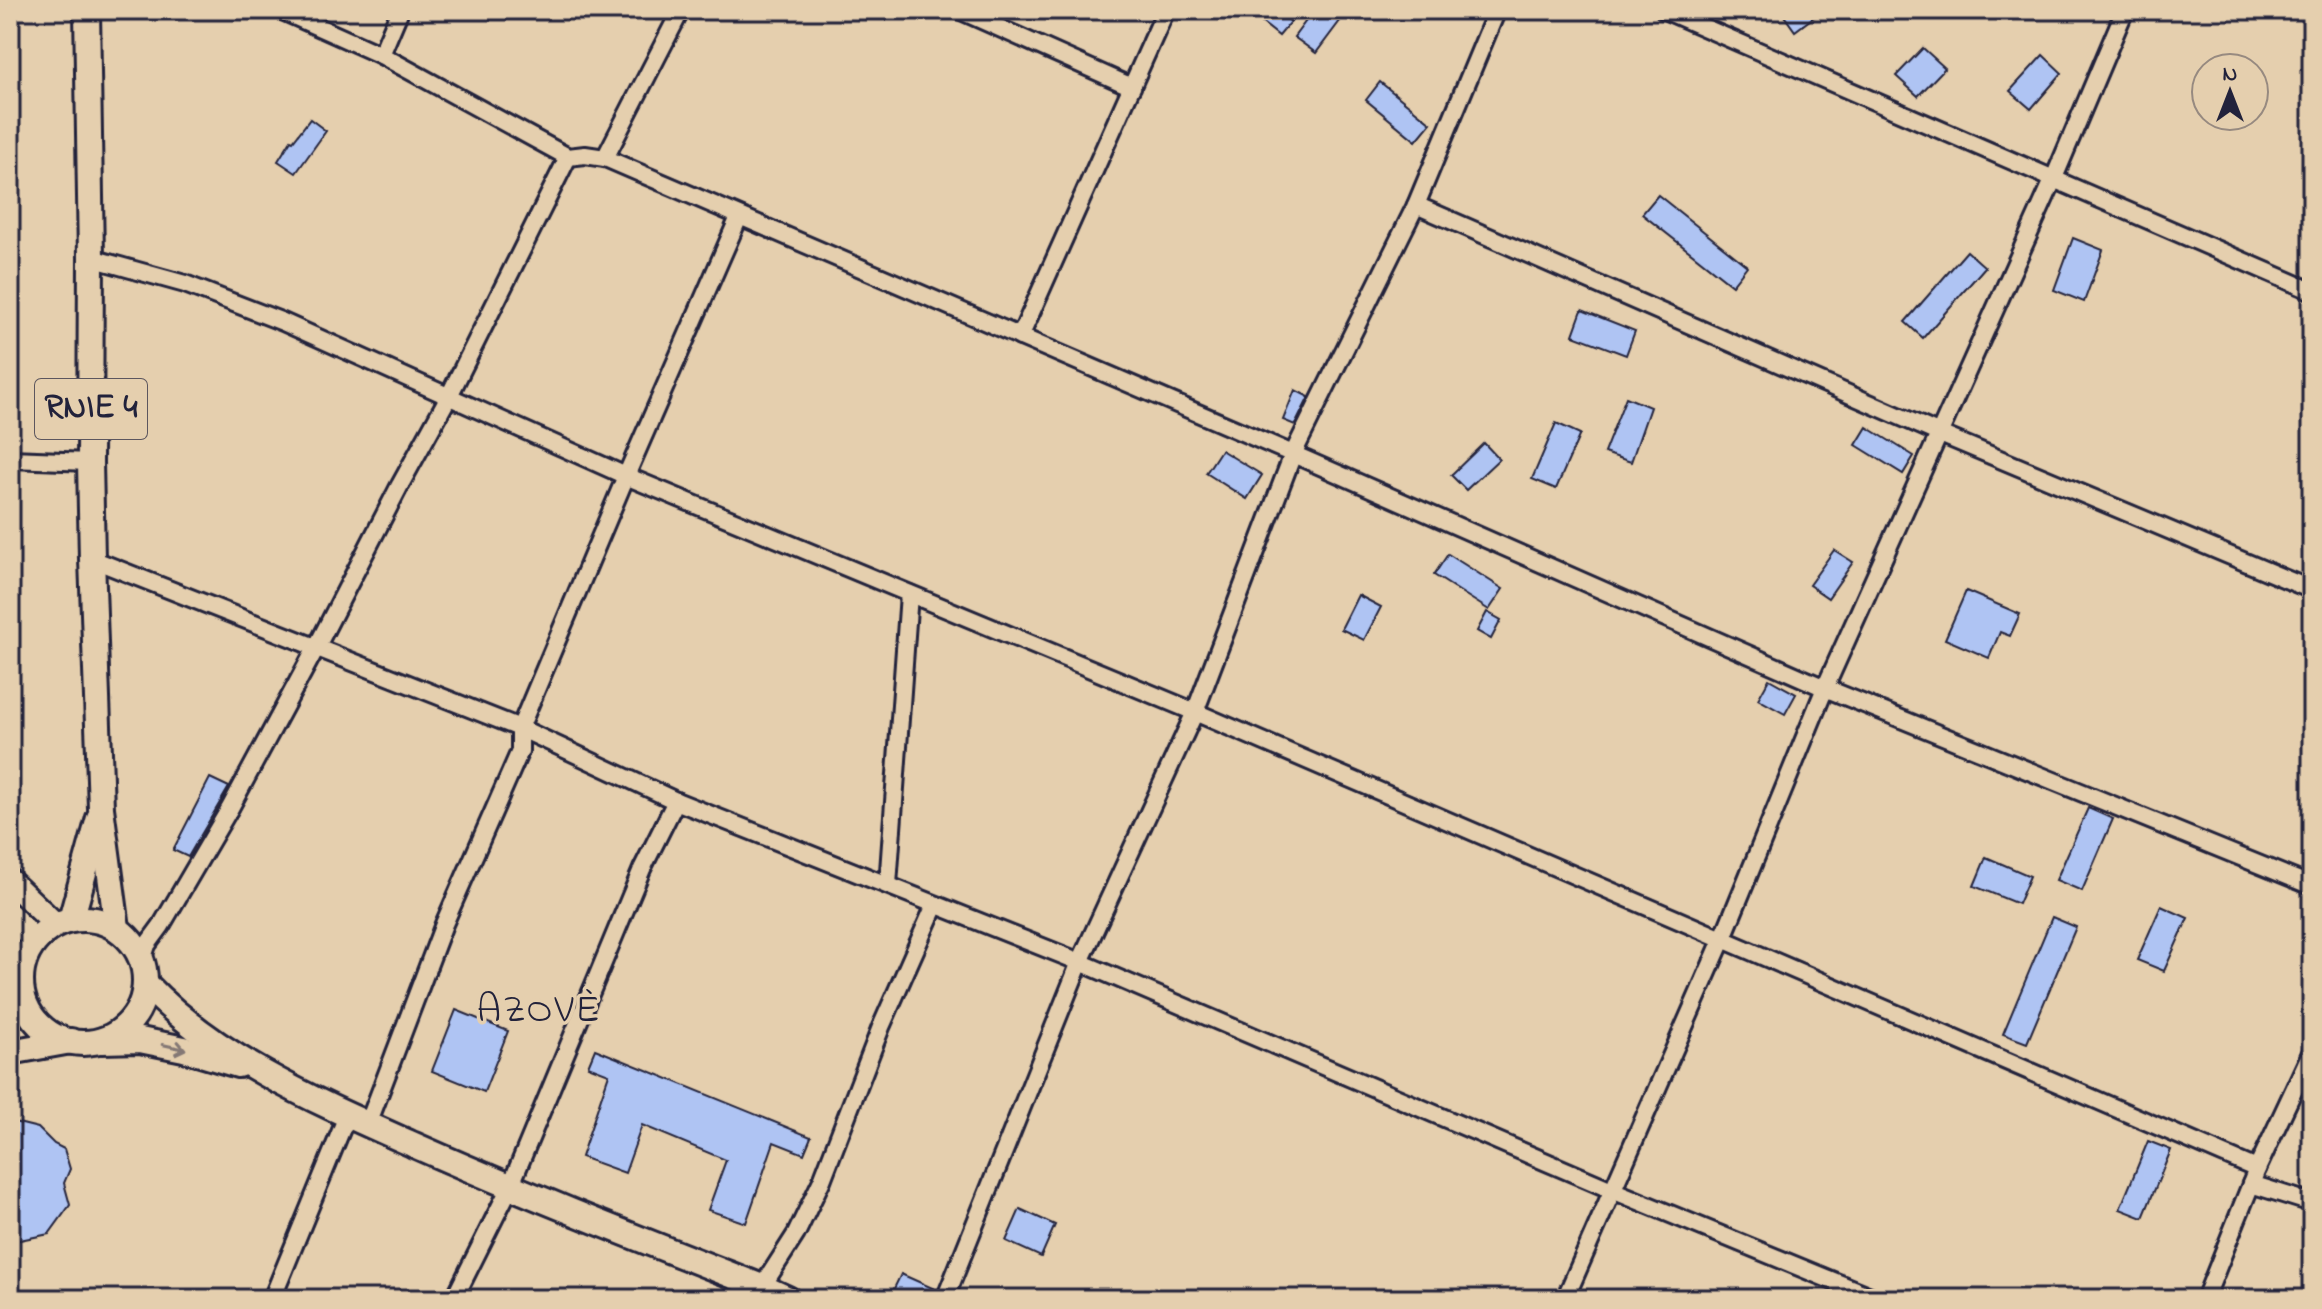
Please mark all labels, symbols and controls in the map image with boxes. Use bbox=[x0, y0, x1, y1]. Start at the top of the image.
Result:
north arrow bbox=[2190, 52, 2270, 132]
text: N bbox=[2223, 59, 2237, 91]
road number: RNIE 4 bbox=[35, 379, 147, 439]
district label: AZOVÈ bbox=[476, 982, 602, 1041]
one-way arrow bbox=[160, 1040, 186, 1055]

